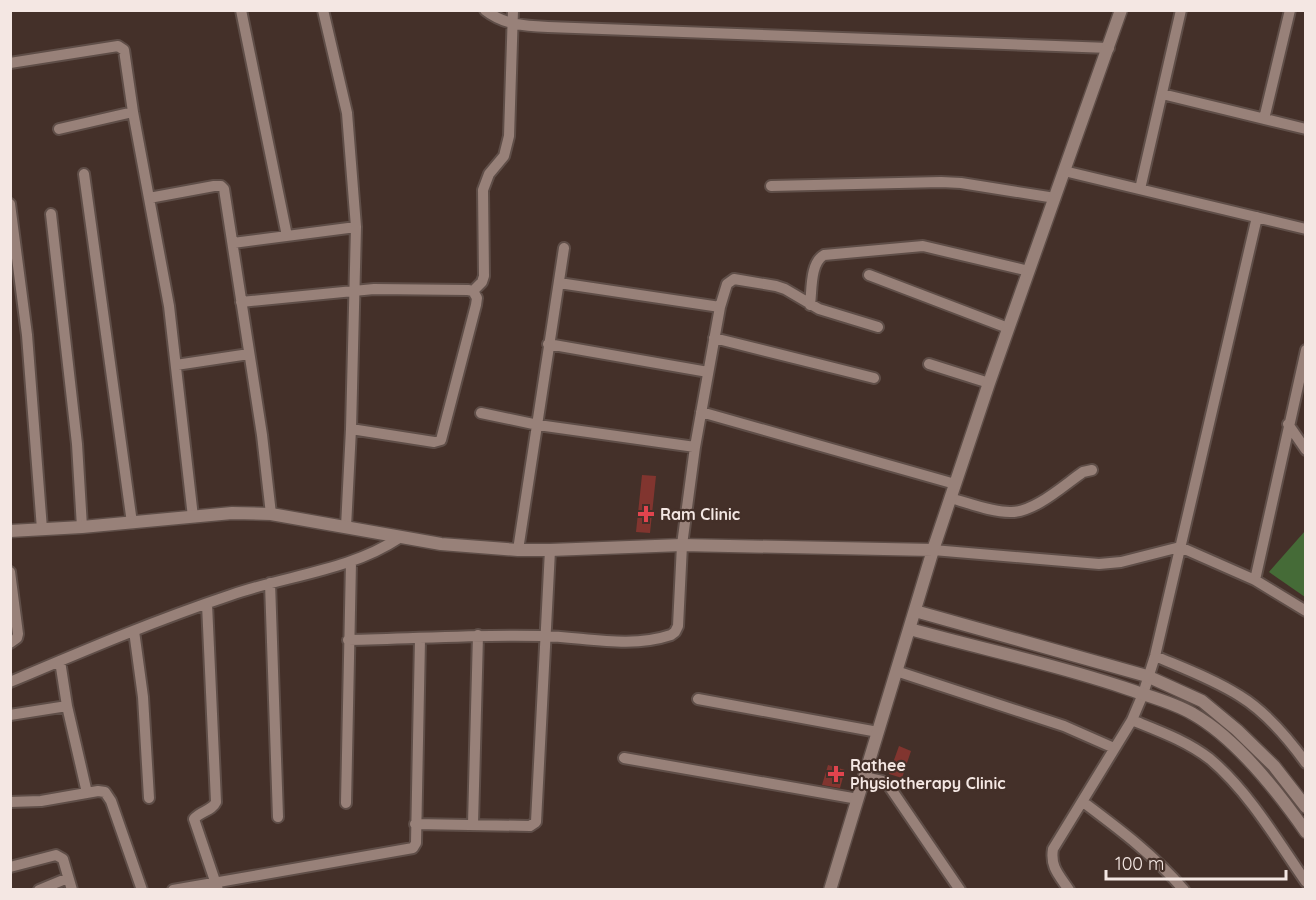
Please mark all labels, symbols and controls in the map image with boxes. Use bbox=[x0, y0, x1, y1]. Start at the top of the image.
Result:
place label: Ram Clinic bbox=[660, 504, 740, 524]
marker: Ram Clinic bbox=[637, 505, 655, 523]
place label: Rathee Physiotherapy Clinic bbox=[850, 755, 1006, 793]
marker: Rathee Physiotherapy Clinic bbox=[827, 765, 845, 783]
scale bar bbox=[1106, 843, 1286, 881]
text: 100 m bbox=[1115, 852, 1164, 875]

